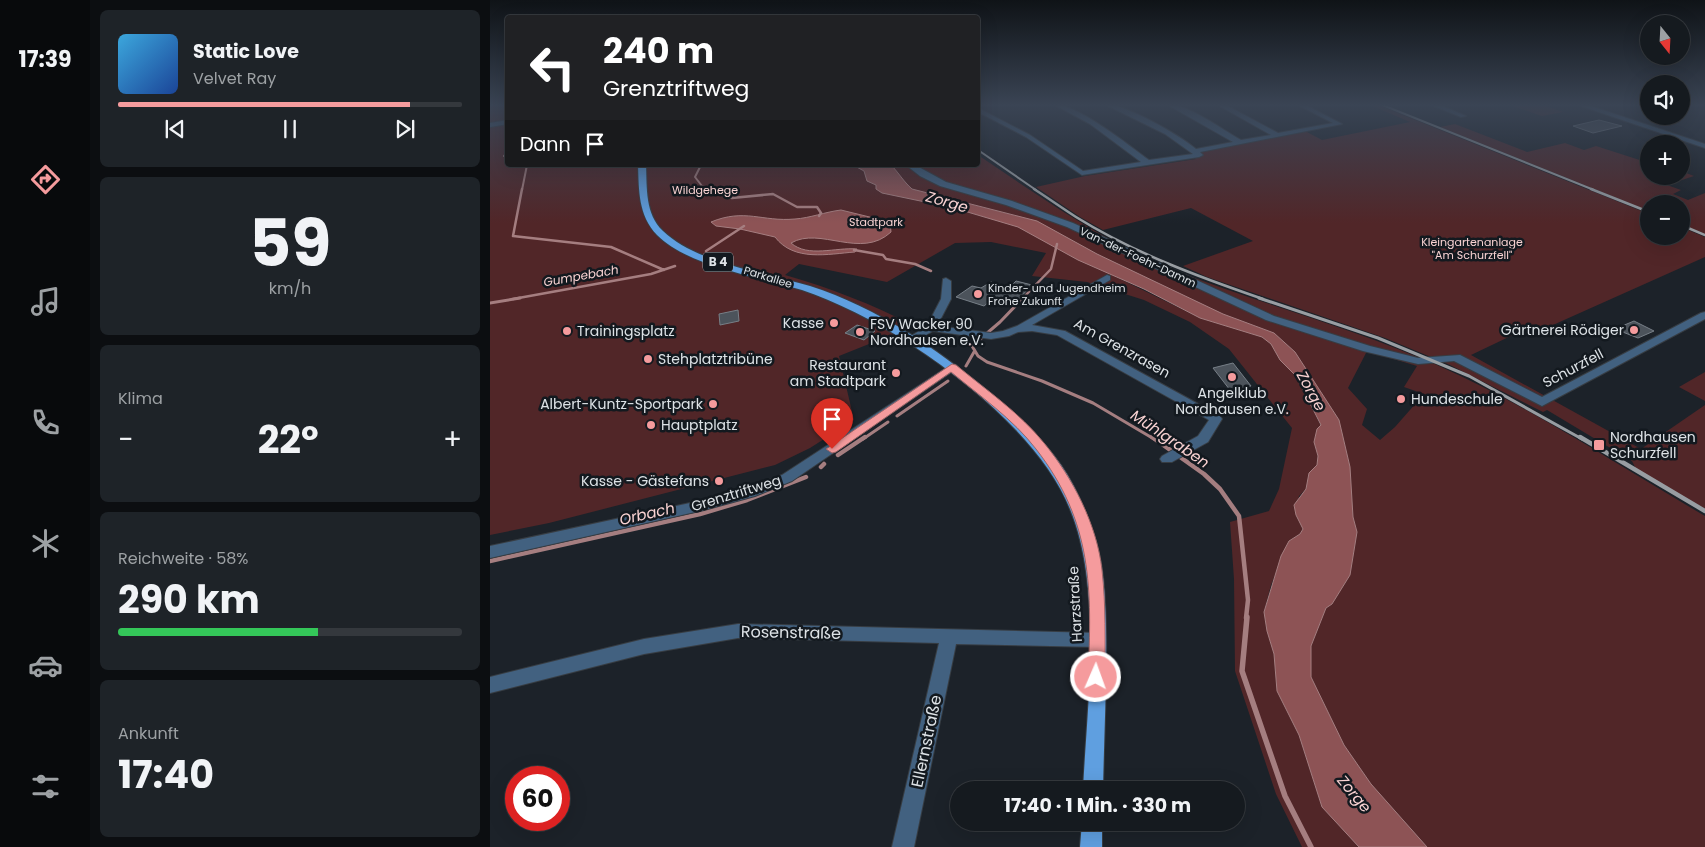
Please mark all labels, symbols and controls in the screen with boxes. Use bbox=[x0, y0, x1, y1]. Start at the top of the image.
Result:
north arrow bbox=[1640, 15, 1690, 65]
map controls bbox=[1640, 15, 1690, 245]
text: 240 m bbox=[603, 26, 714, 75]
icon: left bbox=[520, 35, 585, 100]
text: Static Love bbox=[193, 38, 299, 65]
text: 17:39 bbox=[18, 44, 72, 75]
text: Velvet Ray bbox=[193, 67, 276, 90]
text: Grenztriftweg bbox=[603, 73, 749, 104]
button: sound bbox=[1640, 75, 1690, 125]
icon: previous bbox=[161, 115, 189, 143]
icon: pause bbox=[276, 115, 304, 143]
icon: next bbox=[391, 115, 419, 143]
icon: arrive bbox=[581, 130, 609, 158]
text: Dann bbox=[520, 131, 571, 158]
button: + bbox=[1640, 135, 1690, 185]
icon: directions bbox=[28, 162, 63, 197]
park label: Wildgehege bbox=[672, 182, 738, 198]
water label: Zorge bbox=[923, 185, 971, 218]
button: − bbox=[1640, 195, 1690, 245]
text: 59 bbox=[249, 198, 331, 289]
park label: Stadtpark bbox=[849, 214, 903, 230]
street label: Van-der-Foehr-Damm bbox=[1077, 223, 1199, 291]
park label: Kleingartenanlage "Am Schurzfell" bbox=[1421, 234, 1523, 263]
road number: B 4 bbox=[703, 252, 733, 272]
water label: Gumpebach bbox=[542, 261, 620, 290]
street label: Parkallee bbox=[742, 262, 794, 292]
text: km/h bbox=[269, 277, 311, 300]
place label: Kinder- und Jugendheim Frohe Zukunft bbox=[988, 280, 1126, 309]
icon: music bbox=[28, 284, 63, 319]
marker: Kinder- und Jugendheim Frohe Zukunft bbox=[972, 288, 984, 300]
place label: Kasse bbox=[783, 313, 824, 333]
street label: Am Grenzrasen bbox=[1070, 313, 1174, 383]
place label: FSV Wacker 90 Nordhausen e.V. bbox=[870, 314, 984, 350]
marker: Kasse bbox=[828, 317, 840, 329]
place label: Gärtnerei Rödiger bbox=[1501, 320, 1624, 340]
place label: Trainingsplatz bbox=[577, 321, 675, 341]
marker: Gärtnerei Rödiger bbox=[1628, 324, 1640, 336]
marker: Trainingsplatz bbox=[561, 325, 573, 337]
marker: FSV Wacker 90 Nordhausen e.V. bbox=[854, 326, 866, 338]
street label: Schurzfell bbox=[1539, 344, 1607, 392]
place label: Stehplatztribüne bbox=[658, 349, 773, 369]
marker: Stehplatztribüne bbox=[642, 353, 654, 365]
place label: Restaurant am Stadtpark bbox=[790, 355, 887, 391]
water label: Zorge bbox=[1291, 366, 1331, 415]
marker: Restaurant am Stadtpark bbox=[890, 367, 902, 379]
marker: Angelklub Nordhausen e.V. bbox=[1226, 371, 1238, 383]
place label: Angelklub Nordhausen e.V. bbox=[1175, 383, 1289, 419]
text: Klima bbox=[118, 387, 163, 410]
place label: Hundeschule bbox=[1411, 389, 1503, 409]
marker: Hundeschule bbox=[1395, 393, 1407, 405]
place label: Albert-Kuntz-Sportpark bbox=[540, 394, 704, 414]
marker: Albert-Kuntz-Sportpark bbox=[707, 398, 719, 410]
pin bbox=[811, 398, 853, 449]
icon: phone bbox=[28, 405, 63, 440]
icon: arrive bbox=[818, 405, 846, 433]
water label: Mühlgraben bbox=[1127, 405, 1214, 473]
text: 22° bbox=[258, 413, 319, 466]
place label: Hauptplatz bbox=[661, 415, 738, 435]
marker: Hauptplatz bbox=[645, 419, 657, 431]
text: − bbox=[118, 420, 133, 459]
text: + bbox=[443, 420, 462, 459]
place label: Nordhausen Schurzfell bbox=[1610, 427, 1696, 463]
marker: Nordhausen Schurzfell bbox=[1592, 438, 1606, 452]
street label: Grenztriftweg bbox=[689, 470, 783, 516]
place label: Kasse - Gästefans bbox=[581, 471, 709, 491]
marker: Kasse - Gästefans bbox=[713, 475, 725, 487]
water label: Orbach bbox=[617, 497, 677, 530]
icon: climate bbox=[28, 526, 63, 561]
text: Reichweite · 58% bbox=[118, 547, 248, 570]
street label: Harzstraße bbox=[1063, 565, 1087, 643]
text: 290 km bbox=[118, 573, 260, 626]
street label: Rosenstraße bbox=[741, 620, 841, 645]
icon: car bbox=[28, 648, 63, 683]
position arrow bbox=[1069, 650, 1121, 702]
street label: Ellernstraße bbox=[905, 693, 948, 789]
text: Ankunft bbox=[118, 722, 179, 745]
text: 17:40 bbox=[118, 748, 214, 801]
speed limit sign: 60 bbox=[505, 766, 570, 831]
icon: filters bbox=[28, 769, 63, 804]
water label: Zorge bbox=[1332, 770, 1376, 817]
text: 17:40 · 1 Min. · 330 m bbox=[1004, 792, 1191, 819]

